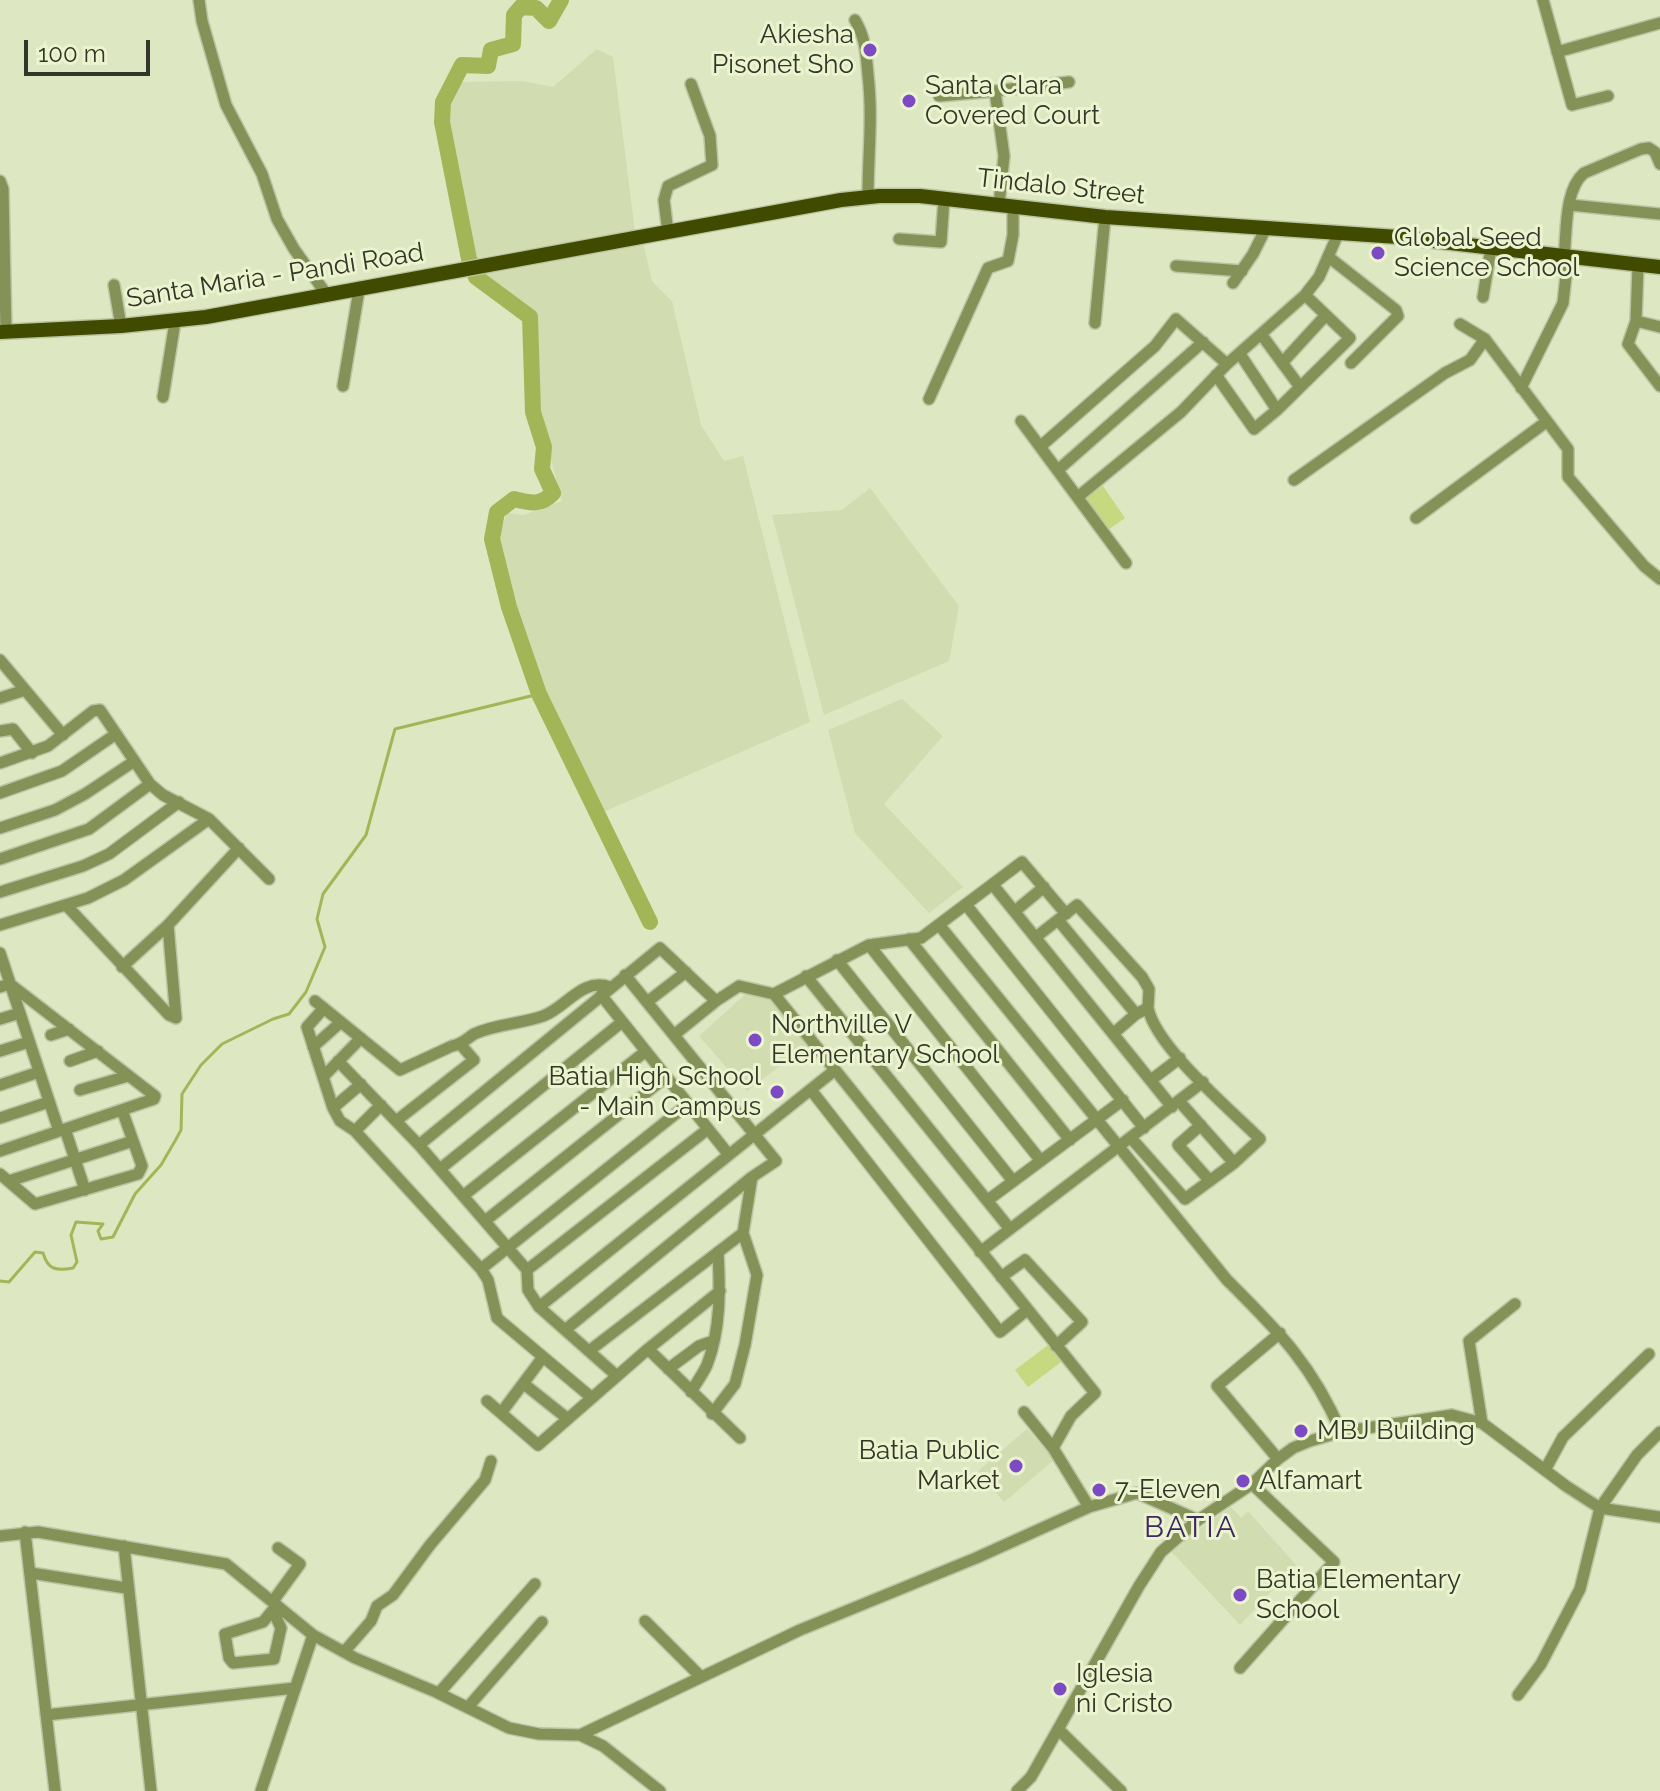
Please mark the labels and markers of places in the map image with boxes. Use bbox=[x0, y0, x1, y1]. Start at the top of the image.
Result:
place label: Akiesha Pisonet Sho bbox=[712, 19, 854, 80]
marker: Akiesha Pisonet Sho bbox=[861, 41, 879, 59]
place label: Santa Clara Covered Court bbox=[925, 70, 1100, 132]
marker: Santa Clara Covered Court bbox=[900, 92, 918, 110]
place label: Global Seed Science School bbox=[1394, 222, 1579, 284]
marker: Global Seed Science School bbox=[1369, 244, 1387, 262]
place label: Northville V Elementary School bbox=[771, 1009, 999, 1070]
marker: Northville V Elementary School bbox=[746, 1031, 764, 1049]
place label: Batia High School - Main Campus bbox=[549, 1061, 761, 1122]
marker: Batia High School - Main Campus bbox=[768, 1083, 786, 1101]
place label: MBJ Building bbox=[1317, 1415, 1475, 1447]
marker: MBJ Building bbox=[1292, 1422, 1310, 1440]
place label: Batia Public Market bbox=[859, 1435, 1000, 1496]
marker: Batia Public Market bbox=[1007, 1457, 1025, 1475]
place label: Alfamart bbox=[1259, 1465, 1362, 1497]
marker: Alfamart bbox=[1234, 1472, 1252, 1490]
place label: 7-Eleven bbox=[1115, 1474, 1221, 1506]
marker: 7-Eleven bbox=[1090, 1481, 1108, 1499]
place label: Batia Elementary School bbox=[1256, 1564, 1461, 1626]
marker: Batia Elementary School bbox=[1231, 1586, 1249, 1604]
place label: Iglesia ni Cristo bbox=[1076, 1658, 1173, 1720]
marker: Iglesia ni Cristo bbox=[1051, 1680, 1069, 1698]

